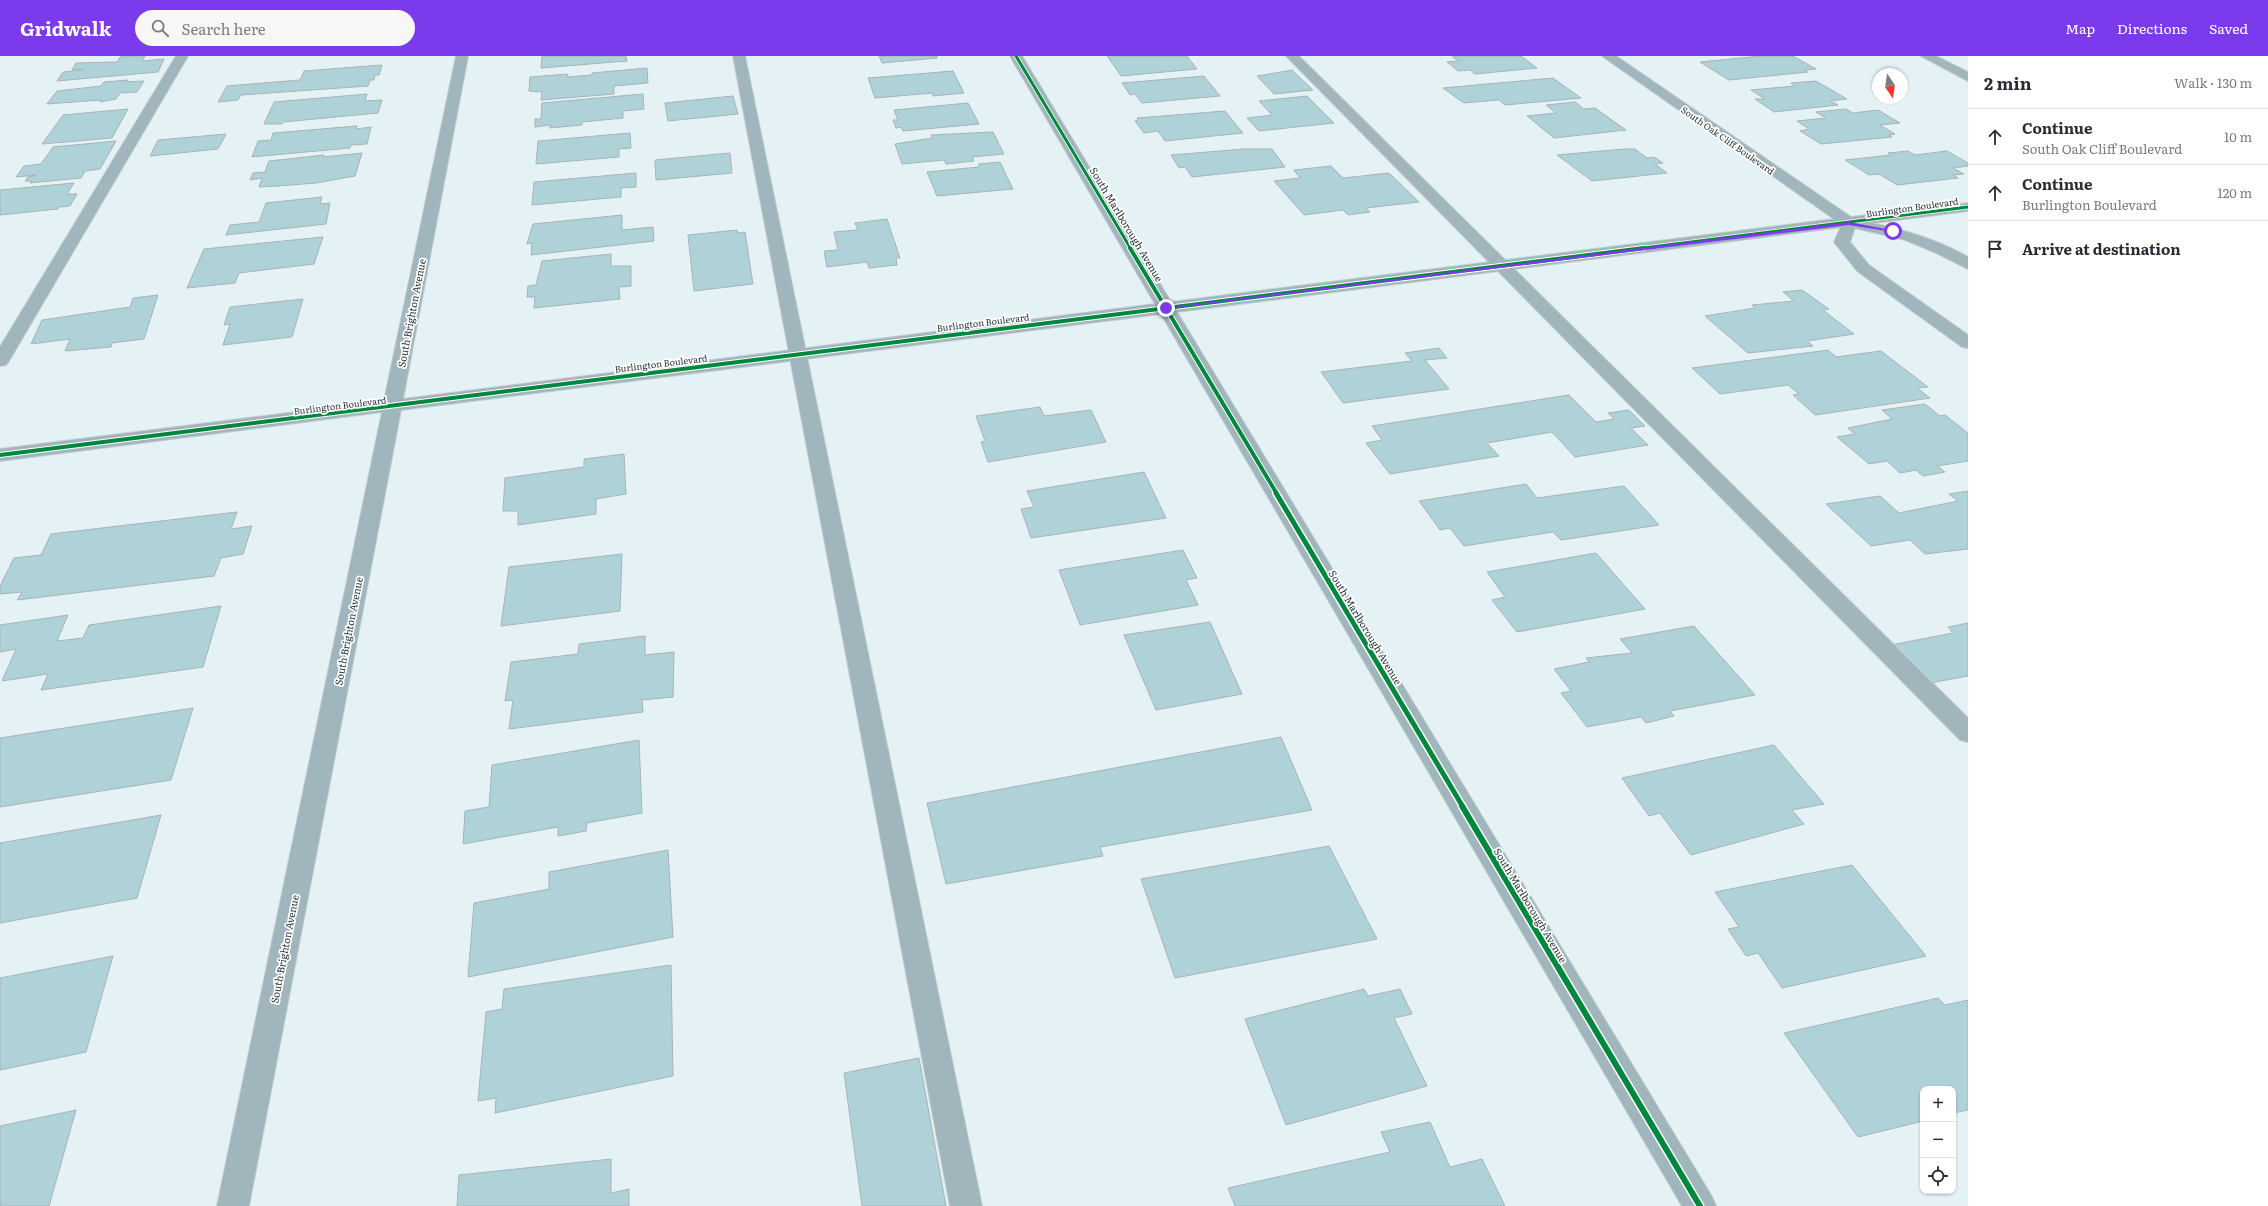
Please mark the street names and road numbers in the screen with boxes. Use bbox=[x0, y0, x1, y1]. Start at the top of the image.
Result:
street label: South Oak Cliff Boulevard bbox=[1679, 102, 1778, 178]
street label: South Marlborough Avenue bbox=[1087, 164, 1167, 284]
street label: Burlington Boulevard bbox=[1865, 194, 1960, 220]
street label: South Brighton Avenue bbox=[393, 257, 429, 369]
street label: Burlington Boulevard bbox=[936, 309, 1031, 335]
street label: Burlington Boulevard bbox=[614, 350, 709, 376]
street label: Burlington Boulevard bbox=[293, 392, 388, 418]
street label: South Marlborough Avenue bbox=[1326, 567, 1406, 687]
street label: South Brighton Avenue bbox=[330, 575, 366, 687]
street label: South Marlborough Avenue bbox=[1491, 845, 1571, 965]
street label: South Brighton Avenue bbox=[266, 893, 302, 1005]

